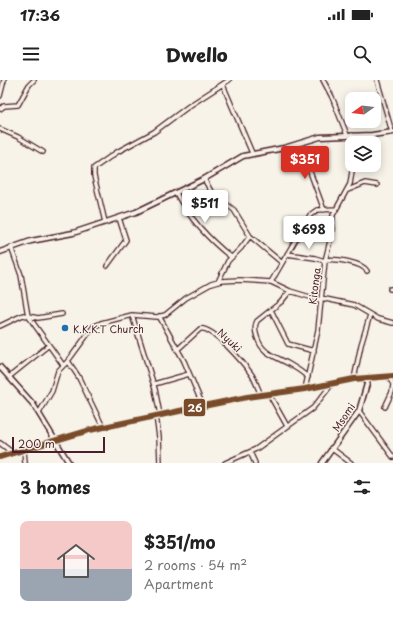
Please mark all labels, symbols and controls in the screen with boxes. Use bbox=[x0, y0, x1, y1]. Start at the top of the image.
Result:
text: 17:36 bbox=[20, 3, 60, 26]
text: Dwello bbox=[165, 41, 228, 68]
icon: menu bbox=[20, 43, 42, 65]
icon: search bbox=[351, 43, 373, 65]
north arrow bbox=[345, 92, 381, 128]
map controls bbox=[345, 92, 381, 172]
button: layers bbox=[345, 136, 381, 172]
pin: $351 bbox=[281, 146, 329, 180]
text: $351 bbox=[290, 149, 320, 168]
pin: $511 bbox=[181, 190, 229, 224]
text: $511 bbox=[191, 193, 219, 212]
pin: $698 bbox=[285, 216, 333, 250]
text: $698 bbox=[292, 219, 326, 238]
street label: Kitonga bbox=[304, 266, 324, 305]
place label: K.K.K.T Church bbox=[73, 321, 144, 336]
marker: K.K.K.T Church bbox=[60, 323, 70, 333]
street label: Nyuki bbox=[214, 325, 246, 355]
line badge: 26 bbox=[183, 398, 206, 417]
text: 26 bbox=[188, 399, 202, 416]
street label: Msomi bbox=[328, 400, 358, 434]
scale bar bbox=[12, 435, 105, 454]
text: 200 m bbox=[18, 435, 55, 452]
text: 3 homes bbox=[20, 474, 90, 500]
icon: filters bbox=[351, 476, 373, 498]
text: $351/mo bbox=[144, 529, 215, 555]
icon: home bbox=[52, 537, 100, 585]
text: 2 rooms · 54 m² bbox=[144, 555, 247, 574]
text: Apartment bbox=[144, 574, 213, 593]

